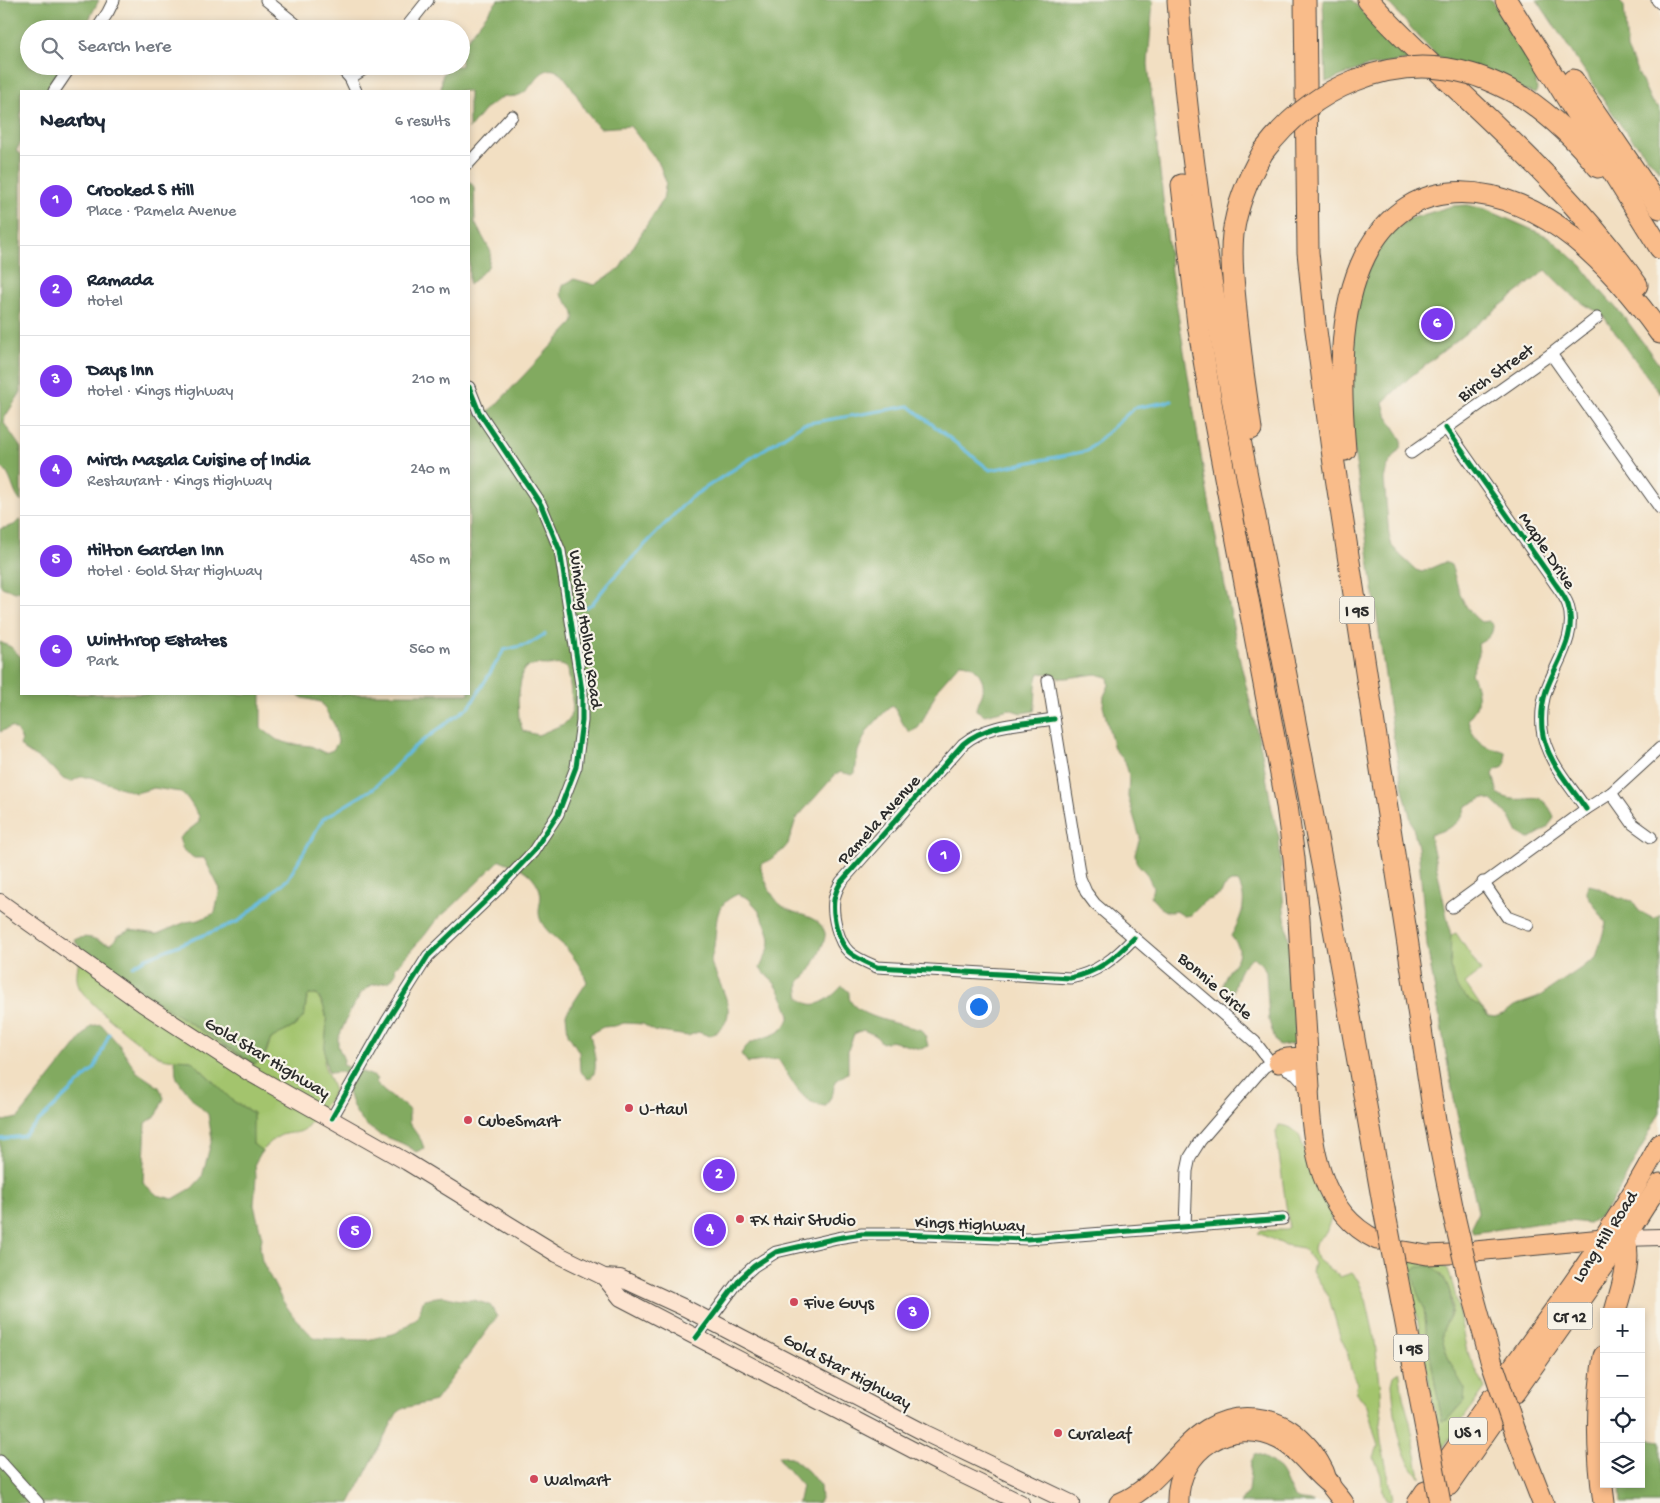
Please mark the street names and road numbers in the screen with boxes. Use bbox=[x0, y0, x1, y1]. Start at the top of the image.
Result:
street label: Birch Street bbox=[1454, 339, 1540, 408]
street label: Maple Drive bbox=[1513, 509, 1580, 594]
street label: Winding Hollow Road bbox=[563, 549, 606, 711]
road number: I 95 bbox=[1340, 596, 1374, 624]
street label: Pamela Avenue bbox=[833, 771, 926, 871]
street label: Bonnie Circle bbox=[1172, 948, 1257, 1026]
street label: Gold Star Highway bbox=[200, 1013, 333, 1105]
street label: Long Hill Road bbox=[1569, 1187, 1644, 1287]
street label: Kings Highway bbox=[914, 1213, 1026, 1238]
road number: CT 12 bbox=[1548, 1302, 1592, 1330]
street label: Gold Star Highway bbox=[779, 1329, 915, 1415]
road number: I 95 bbox=[1394, 1335, 1428, 1362]
road number: US 1 bbox=[1449, 1418, 1487, 1444]

